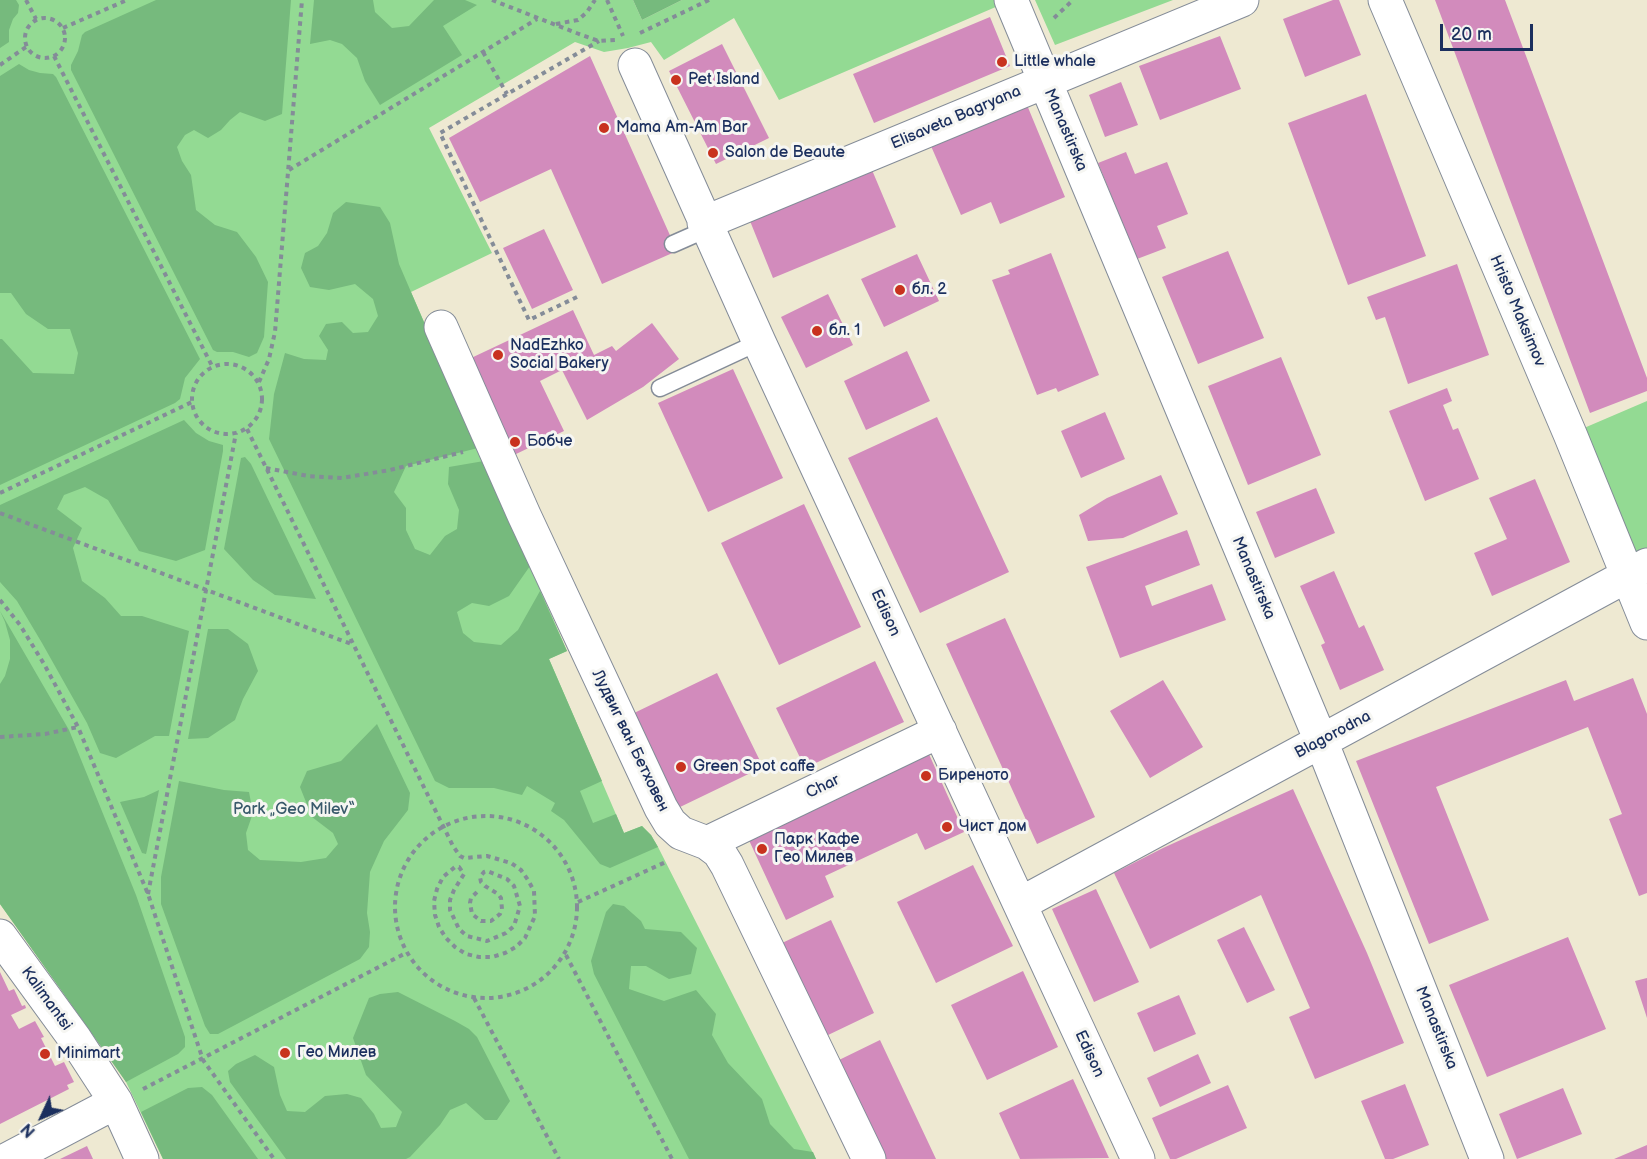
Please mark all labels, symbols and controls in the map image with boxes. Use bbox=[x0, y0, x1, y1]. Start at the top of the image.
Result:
scale bar bbox=[1443, 12, 1536, 50]
text: 20 m bbox=[1451, 24, 1492, 45]
place label: Little whale bbox=[1014, 52, 1096, 72]
marker: Little whale bbox=[995, 55, 1009, 69]
place label: Pet Island bbox=[688, 70, 760, 90]
marker: Pet Island bbox=[669, 73, 683, 87]
street label: Elisaveta Bagryana bbox=[888, 82, 1024, 154]
street label: Manastirska bbox=[1039, 86, 1091, 174]
place label: Mama Am-Am Bar bbox=[616, 118, 747, 138]
marker: Mama Am-Am Bar bbox=[597, 121, 611, 135]
place label: Salon de Beaute bbox=[725, 143, 845, 163]
marker: Salon de Beaute bbox=[706, 146, 720, 160]
street label: Hristo Maksimov bbox=[1485, 252, 1549, 370]
place label: бл. 2 bbox=[912, 280, 947, 300]
marker: бл. 2 bbox=[893, 283, 907, 297]
place label: бл. 1 bbox=[829, 321, 860, 341]
marker: бл. 1 bbox=[810, 324, 824, 338]
place label: NadEzhko Social Bakery bbox=[510, 336, 609, 374]
marker: NadEzhko Social Bakery bbox=[491, 348, 505, 362]
place label: Бобче bbox=[527, 432, 572, 452]
marker: Бобче bbox=[508, 435, 522, 449]
street label: Manastirska bbox=[1227, 534, 1279, 622]
street label: Edison bbox=[866, 587, 904, 639]
street label: Лудвиг ван Бетховен bbox=[587, 667, 673, 815]
street label: Blagorodna bbox=[1292, 707, 1374, 763]
place label: Green Spot caffe bbox=[693, 757, 815, 777]
marker: Green Spot caffe bbox=[674, 760, 688, 774]
place label: Биреното bbox=[938, 766, 1009, 786]
marker: Биреното bbox=[919, 769, 933, 783]
street label: Char bbox=[803, 771, 843, 803]
park label: Park „Geo Milev“ bbox=[233, 800, 355, 820]
place label: Чист дом bbox=[959, 817, 1027, 837]
marker: Чист дом bbox=[940, 820, 954, 834]
place label: Парк Кафе Гео Милев bbox=[774, 830, 859, 868]
marker: Парк Кафе Гео Милев bbox=[755, 842, 769, 856]
street label: Kalimantsi bbox=[16, 963, 76, 1035]
street label: Manastirska bbox=[1411, 984, 1461, 1072]
street label: Edison bbox=[1070, 1028, 1108, 1080]
place label: Гео Милев bbox=[297, 1043, 376, 1063]
place label: Minimart bbox=[57, 1044, 120, 1064]
marker: Гео Милев bbox=[278, 1046, 292, 1060]
marker: Minimart bbox=[38, 1047, 52, 1061]
north arrow bbox=[12, 1087, 72, 1147]
text: N bbox=[18, 1119, 40, 1141]

